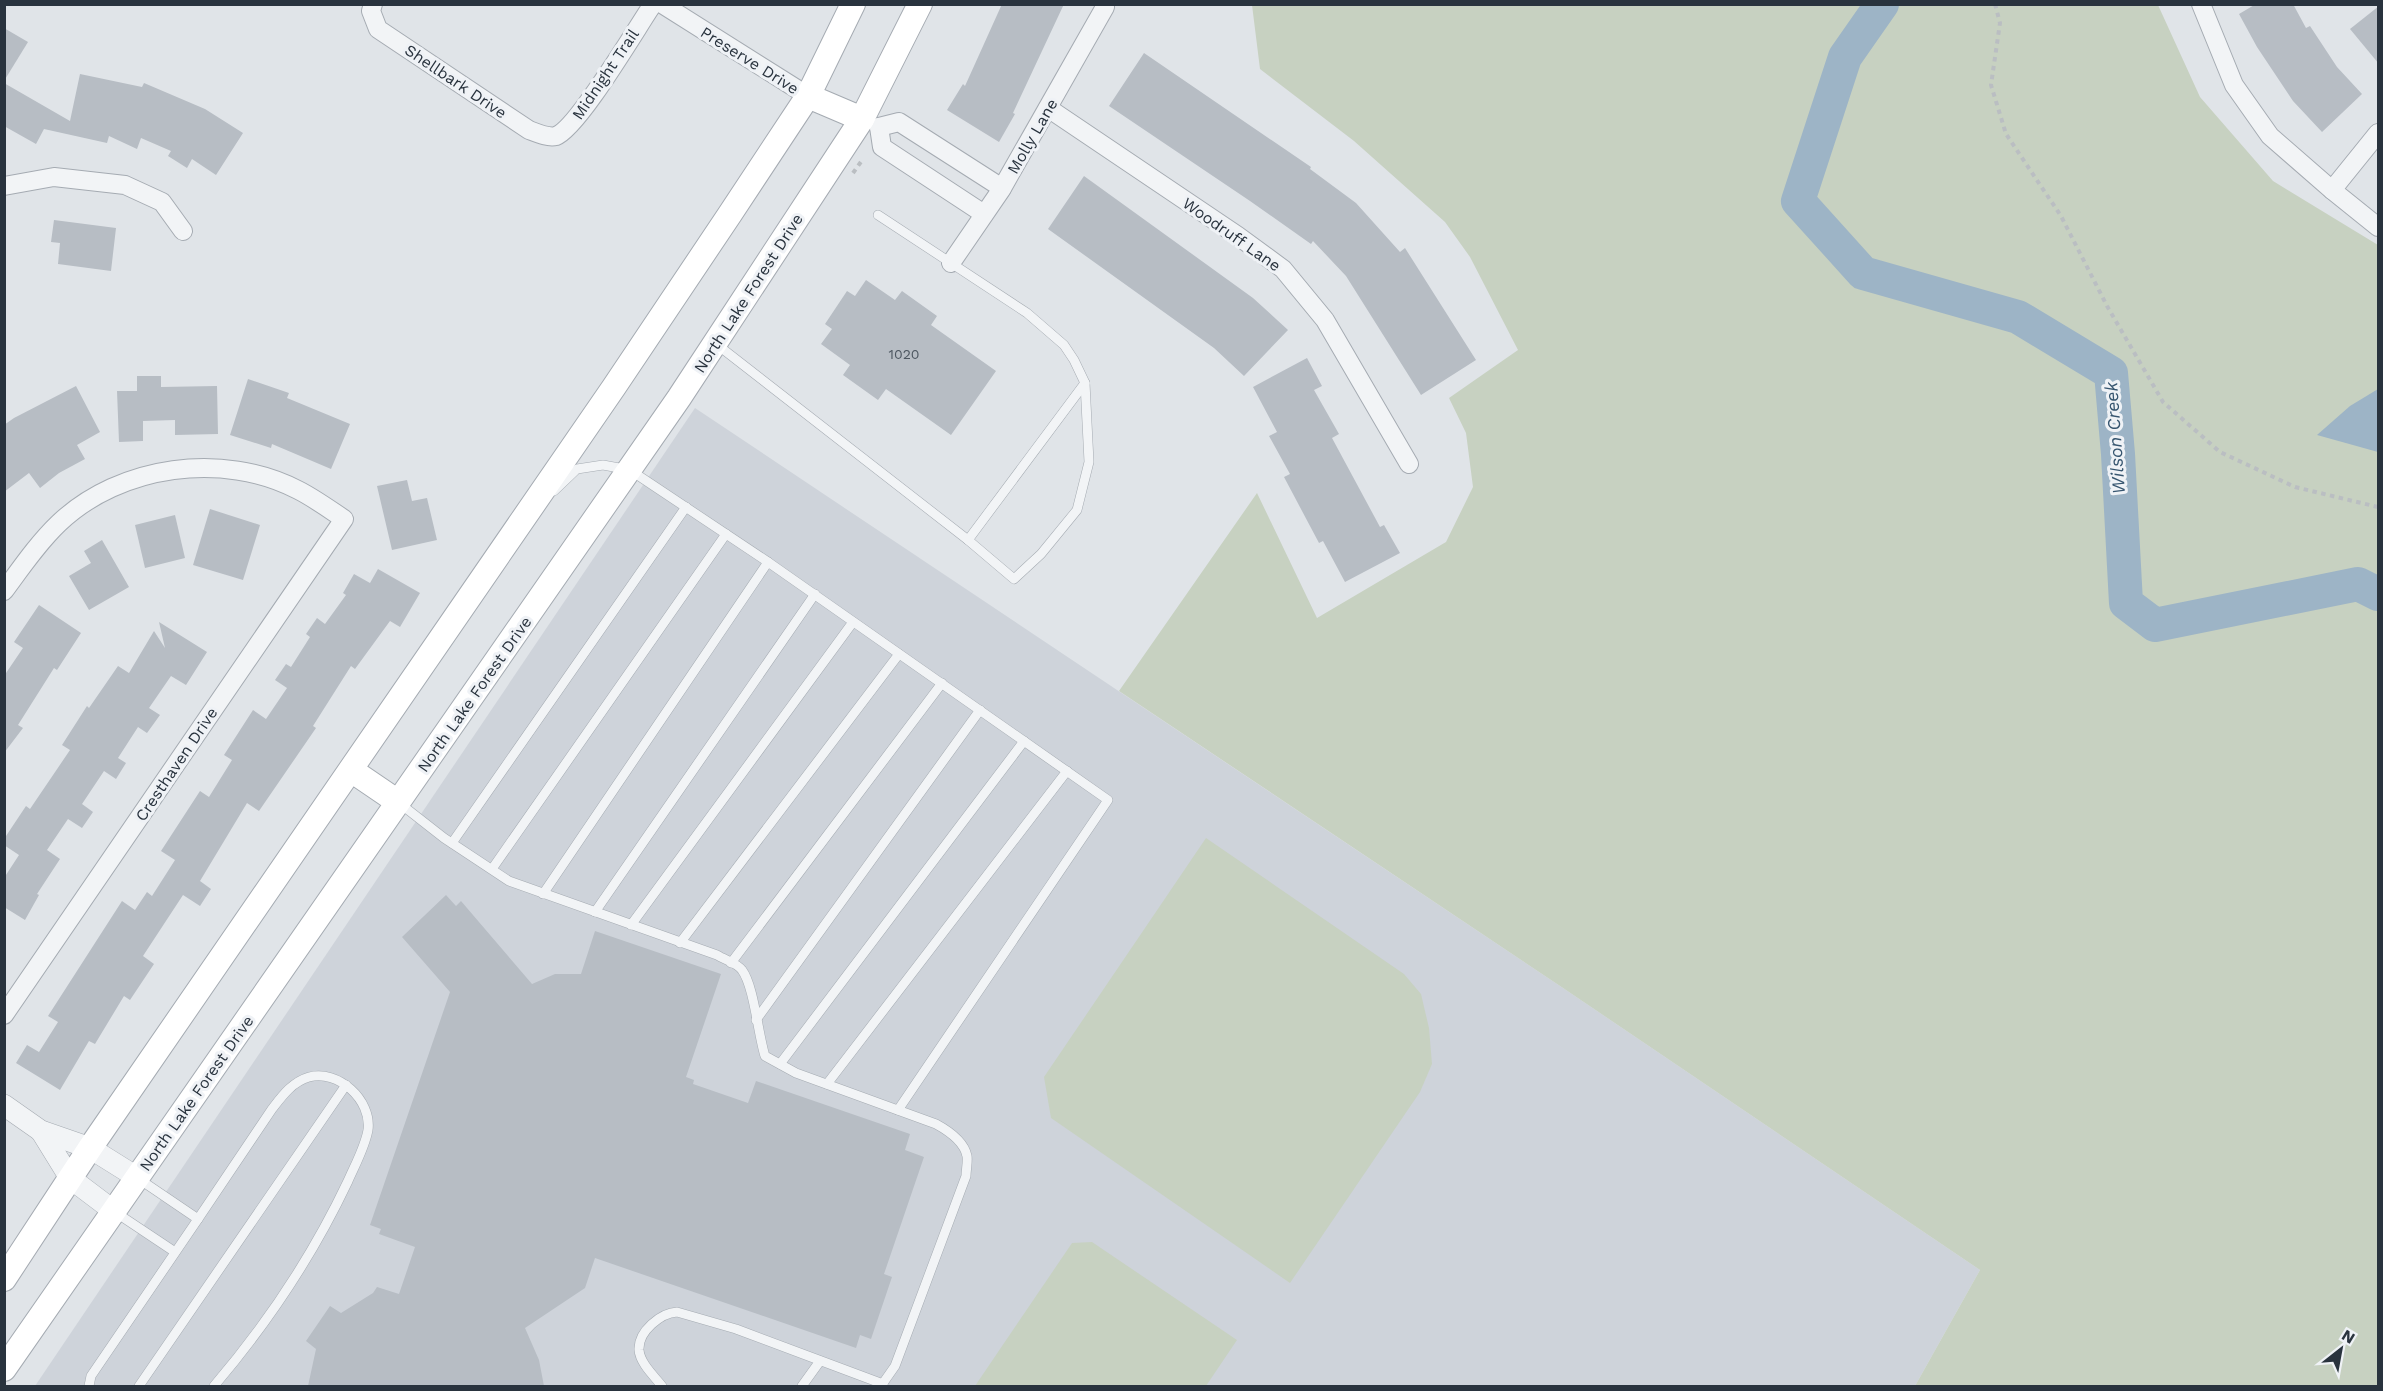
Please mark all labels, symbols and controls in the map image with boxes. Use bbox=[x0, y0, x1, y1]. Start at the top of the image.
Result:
street label: Preserve Drive bbox=[697, 23, 802, 98]
street label: Midnight Trail bbox=[568, 25, 643, 123]
street label: Shellbark Drive bbox=[401, 40, 510, 123]
street label: Molly Lane bbox=[1003, 95, 1062, 177]
street label: Woodruff Lane bbox=[1179, 193, 1285, 275]
street label: North Lake Forest Drive bbox=[690, 210, 807, 376]
house number: 1020 bbox=[888, 346, 920, 362]
water label: Wilson Creek bbox=[2100, 380, 2129, 495]
street label: North Lake Forest Drive bbox=[413, 613, 535, 776]
street label: Cresthaven Drive bbox=[131, 704, 221, 825]
street label: North Lake Forest Drive bbox=[135, 1012, 257, 1175]
north arrow bbox=[2311, 1319, 2371, 1379]
text: N bbox=[2338, 1325, 2358, 1348]

